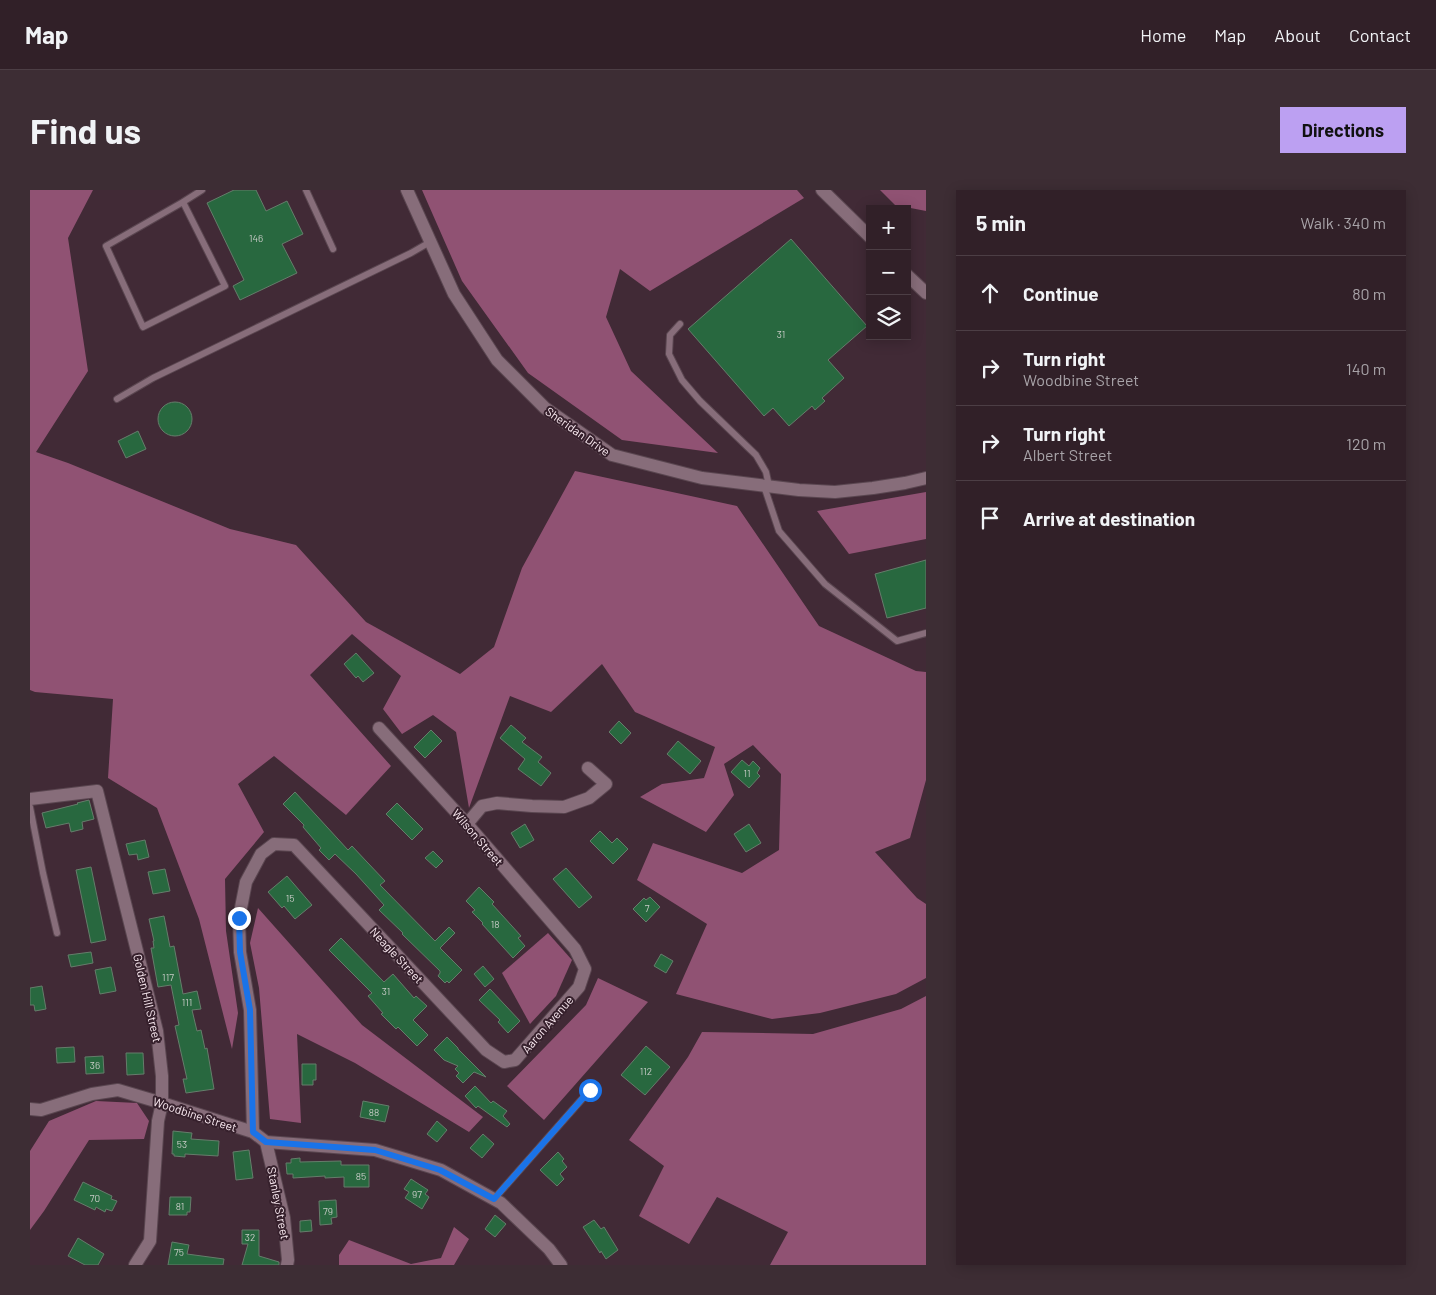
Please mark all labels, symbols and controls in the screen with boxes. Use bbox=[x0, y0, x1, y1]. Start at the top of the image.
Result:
text: Map bbox=[25, 20, 68, 49]
text: Home bbox=[1140, 24, 1186, 46]
text: Map bbox=[1214, 24, 1246, 46]
text: About bbox=[1274, 24, 1321, 46]
text: Contact bbox=[1349, 24, 1411, 46]
button: Directions bbox=[1280, 107, 1406, 153]
text: Find us bbox=[30, 109, 141, 151]
map controls bbox=[866, 205, 911, 340]
button: + bbox=[866, 205, 911, 250]
text: 5 min bbox=[976, 210, 1026, 235]
text: Walk · 340 m bbox=[1301, 213, 1386, 232]
house number: 146 bbox=[249, 232, 263, 244]
button: − bbox=[866, 250, 911, 295]
icon: ahead bbox=[976, 279, 1004, 307]
text: Continue bbox=[1023, 282, 1099, 305]
text: 80 m bbox=[1352, 284, 1386, 303]
button: layers bbox=[866, 295, 911, 340]
house number: 31 bbox=[777, 328, 785, 340]
text: Turn right bbox=[1023, 347, 1105, 370]
icon: right bbox=[976, 354, 1004, 382]
text: 140 m bbox=[1346, 359, 1386, 378]
text: Woodbine Street bbox=[1023, 370, 1139, 389]
street label: Sheridan Drive bbox=[543, 404, 613, 458]
text: Turn right bbox=[1023, 422, 1105, 445]
icon: right bbox=[976, 429, 1004, 457]
text: 120 m bbox=[1346, 434, 1386, 453]
text: Albert Street bbox=[1023, 445, 1112, 464]
icon: arrive bbox=[976, 504, 1004, 532]
text: Arrive at destination bbox=[1023, 507, 1195, 530]
house number: 11 bbox=[743, 767, 751, 779]
street label: Wilson Street bbox=[450, 806, 506, 868]
house number: 15 bbox=[286, 892, 294, 904]
house number: 7 bbox=[645, 902, 650, 914]
route end bbox=[228, 907, 251, 930]
house number: 18 bbox=[491, 918, 499, 930]
street label: Neagle Street bbox=[368, 924, 426, 986]
street label: Golden Hill Street bbox=[131, 953, 165, 1043]
house number: 117 bbox=[162, 971, 174, 983]
house number: 31 bbox=[382, 985, 390, 997]
street label: Aaron Avenue bbox=[518, 993, 576, 1055]
house number: 111 bbox=[182, 996, 192, 1008]
house number: 36 bbox=[90, 1059, 100, 1071]
house number: 112 bbox=[640, 1065, 652, 1077]
route start bbox=[579, 1079, 602, 1102]
street label: Woodbine Street bbox=[151, 1094, 239, 1134]
house number: 88 bbox=[369, 1106, 379, 1118]
house number: 53 bbox=[177, 1138, 187, 1150]
street label: Stanley Street bbox=[265, 1166, 293, 1240]
house number: 85 bbox=[356, 1170, 366, 1182]
house number: 97 bbox=[412, 1188, 422, 1200]
house number: 70 bbox=[90, 1192, 100, 1204]
house number: 81 bbox=[176, 1200, 184, 1212]
house number: 79 bbox=[323, 1205, 333, 1217]
house number: 32 bbox=[245, 1231, 255, 1243]
house number: 75 bbox=[174, 1246, 184, 1258]

